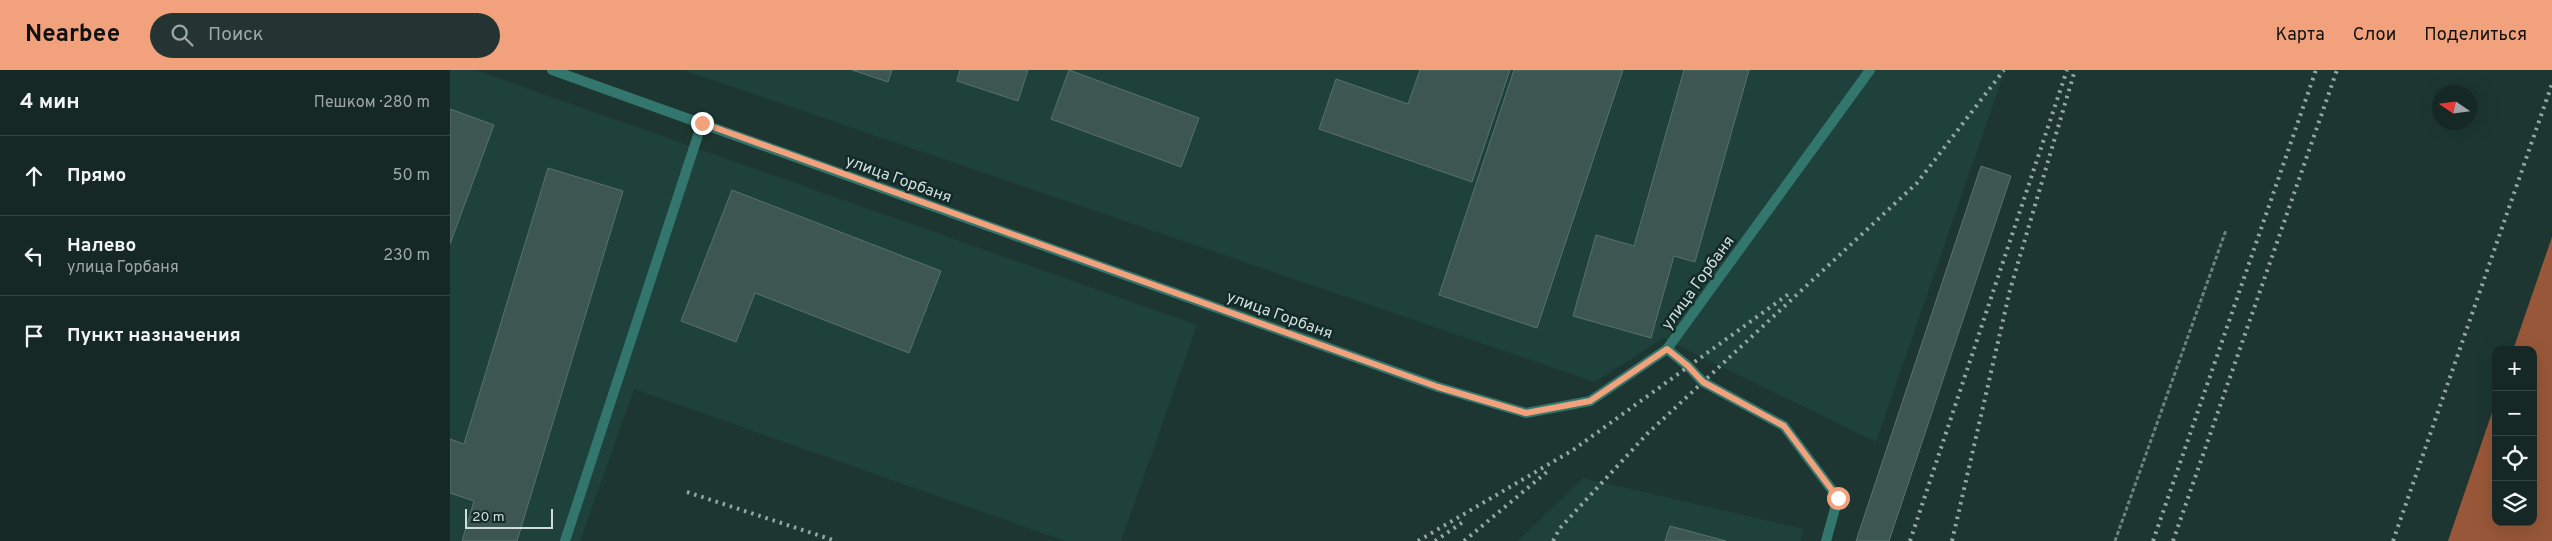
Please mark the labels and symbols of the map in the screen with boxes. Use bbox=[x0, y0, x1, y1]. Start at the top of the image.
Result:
north arrow bbox=[2432, 85, 2477, 130]
route end bbox=[691, 112, 714, 135]
street label: улица Горбаня bbox=[842, 151, 954, 208]
street label: улица Горбаня bbox=[1658, 232, 1740, 334]
street label: улица Горбаня bbox=[1223, 287, 1335, 344]
route start bbox=[1827, 487, 1850, 510]
scale bar bbox=[465, 506, 552, 529]

